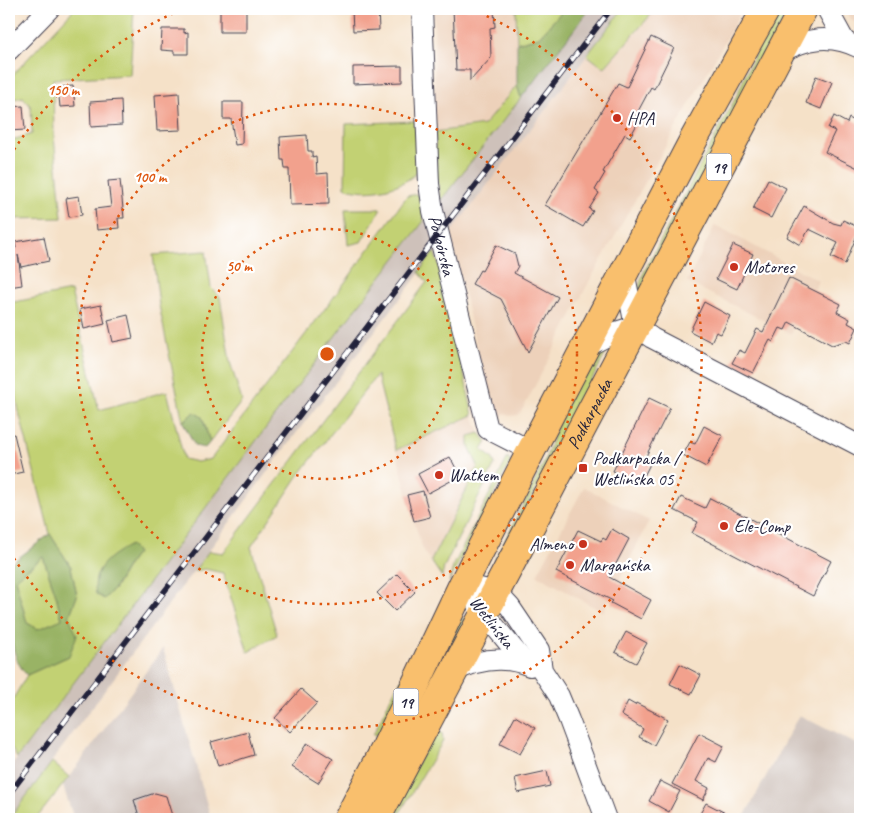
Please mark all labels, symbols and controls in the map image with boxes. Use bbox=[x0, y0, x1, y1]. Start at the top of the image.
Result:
text: 150 m bbox=[47, 81, 81, 100]
place label: HPA bbox=[627, 107, 655, 129]
marker: HPA bbox=[611, 112, 623, 124]
road number: 19 bbox=[706, 154, 732, 180]
text: 100 m bbox=[134, 168, 168, 187]
street label: Podgórska bbox=[424, 213, 460, 279]
place label: Motores bbox=[744, 256, 796, 278]
text: 50 m bbox=[226, 257, 253, 276]
marker: Motores bbox=[728, 261, 740, 273]
centre of rings bbox=[318, 345, 336, 363]
street label: Podkarpacka bbox=[562, 374, 618, 453]
place label: Podkarpacka / Wetlińska 05 bbox=[593, 447, 684, 490]
marker: Podkarpacka / Wetlińska 05 bbox=[577, 462, 589, 474]
place label: Watkem bbox=[449, 464, 499, 486]
marker: Watkem bbox=[433, 469, 445, 481]
place label: Ele-Comp bbox=[734, 515, 791, 537]
marker: Ele-Comp bbox=[718, 520, 730, 532]
place label: Almeno bbox=[530, 533, 575, 555]
marker: Almeno bbox=[577, 538, 589, 550]
place label: Margańska bbox=[580, 554, 651, 576]
marker: Margańska bbox=[564, 559, 576, 571]
street label: Wetlińska bbox=[465, 592, 520, 653]
road number: 19 bbox=[394, 689, 418, 716]

